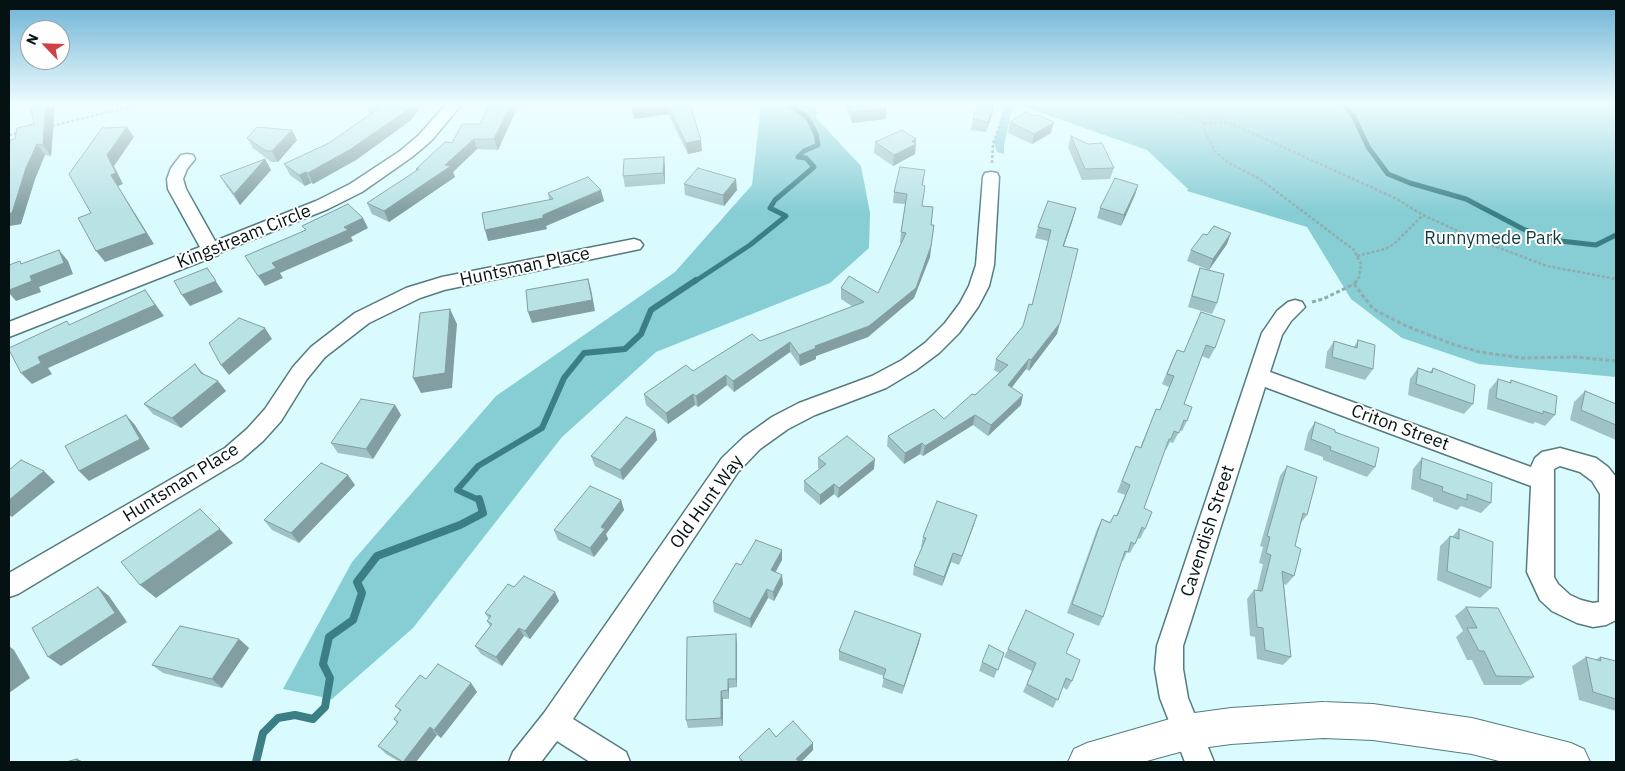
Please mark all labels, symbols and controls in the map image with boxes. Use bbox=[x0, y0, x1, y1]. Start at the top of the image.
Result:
north arrow bbox=[20, 20, 70, 70]
text: N bbox=[22, 31, 42, 48]
street label: Kingstream Circle bbox=[174, 200, 314, 274]
park label: Runnymede Park bbox=[1424, 228, 1562, 250]
street label: Huntsman Place bbox=[458, 243, 592, 291]
street label: Criton Street bbox=[1348, 400, 1452, 456]
street label: Huntsman Place bbox=[119, 439, 243, 527]
street label: Old Hunt Way bbox=[666, 451, 748, 553]
street label: Cavendish Street bbox=[1177, 463, 1239, 599]

